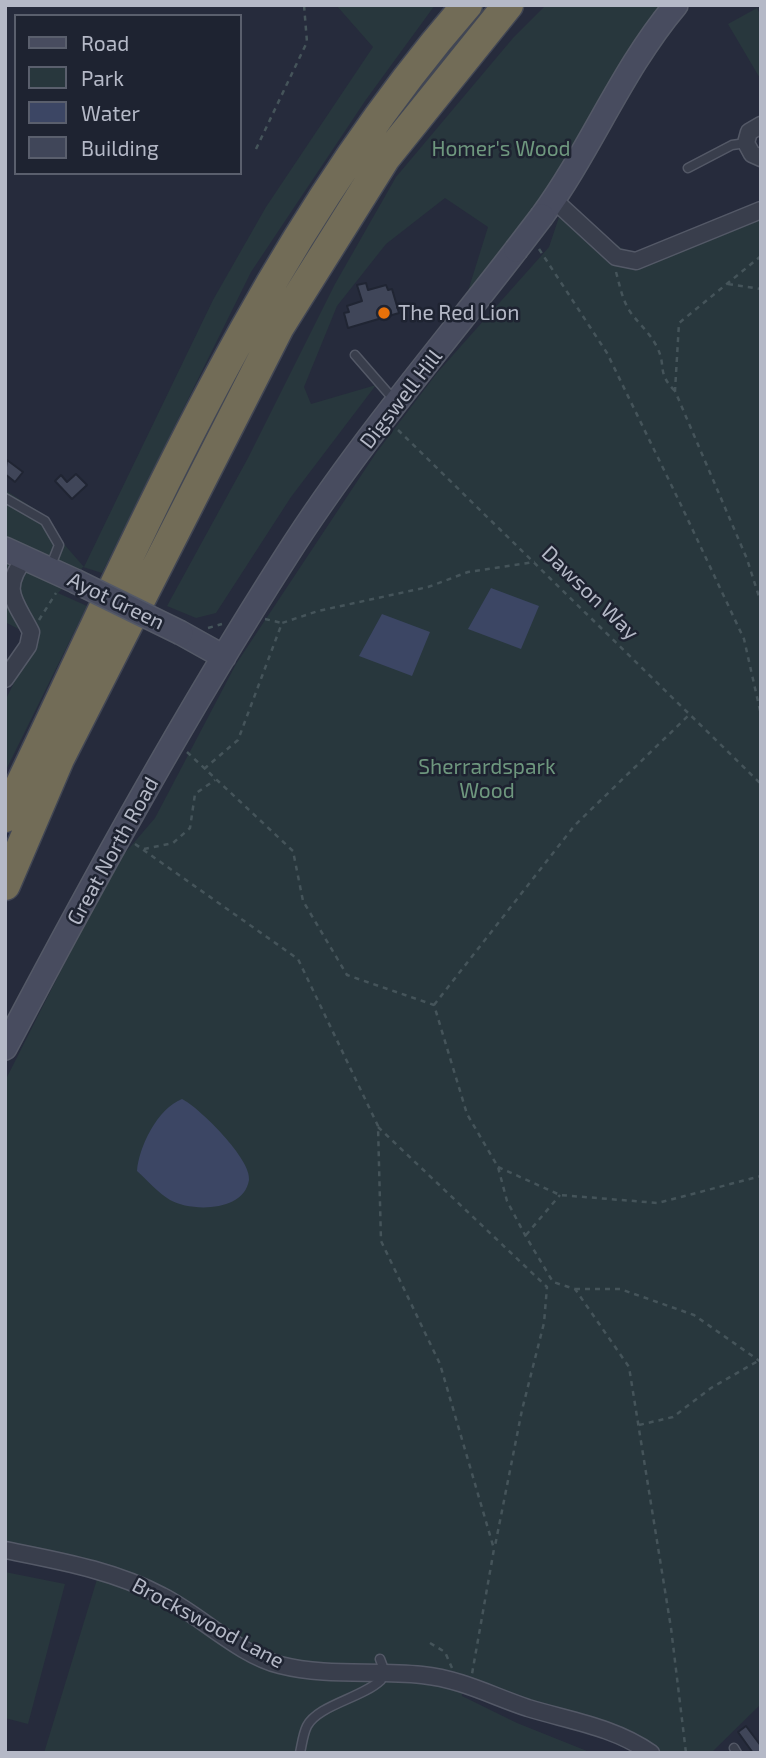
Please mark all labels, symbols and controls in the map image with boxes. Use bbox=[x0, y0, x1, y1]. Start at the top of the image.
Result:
legend bbox=[14, 14, 242, 175]
text: Road bbox=[81, 30, 129, 55]
text: Park bbox=[81, 65, 124, 90]
text: Water bbox=[81, 100, 140, 125]
text: Building bbox=[81, 135, 159, 160]
park label: Homer's Wood bbox=[431, 136, 571, 162]
place label: The Red Lion bbox=[398, 300, 519, 326]
marker: The Red Lion bbox=[376, 305, 392, 321]
street label: Digswell Hill bbox=[354, 344, 448, 454]
street label: Dawson Way bbox=[536, 541, 644, 645]
street label: Ayot Green bbox=[64, 567, 168, 635]
park label: Sherrardspark Wood bbox=[418, 754, 556, 804]
street label: Great North Road bbox=[62, 773, 164, 929]
street label: Brockswood Lane bbox=[128, 1572, 288, 1674]

